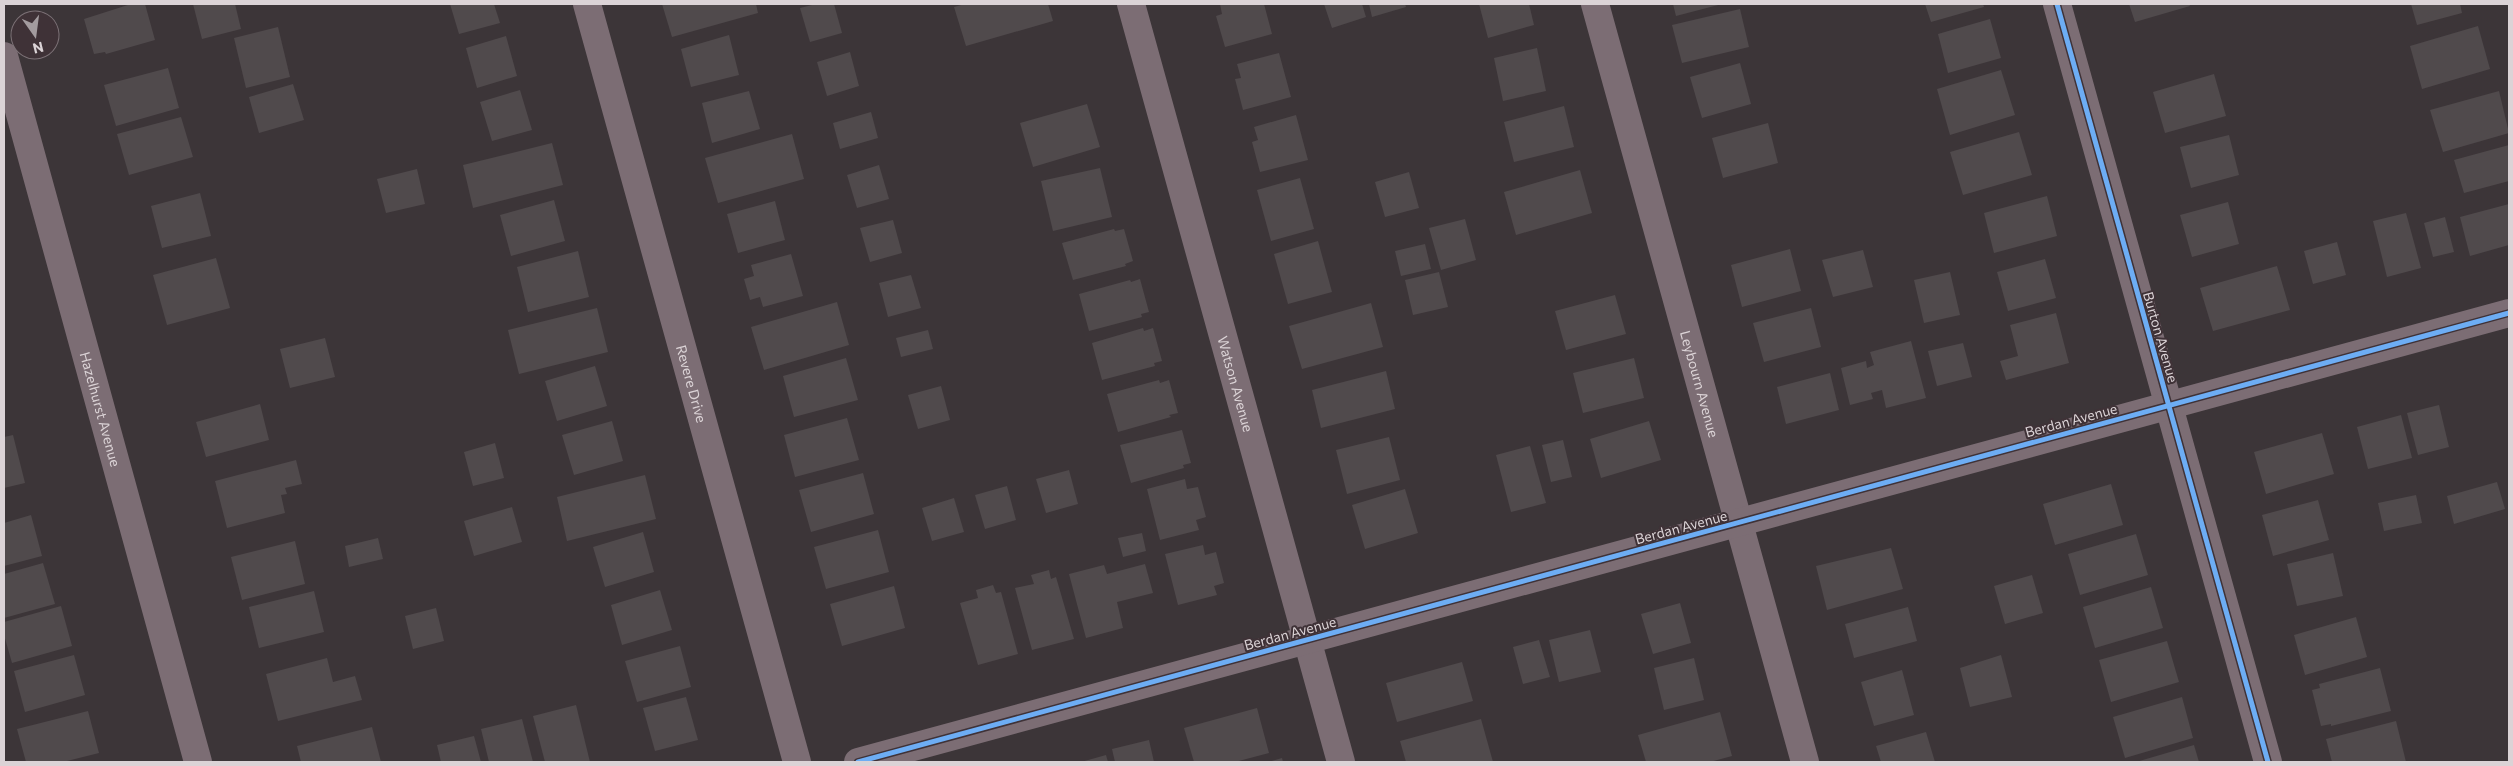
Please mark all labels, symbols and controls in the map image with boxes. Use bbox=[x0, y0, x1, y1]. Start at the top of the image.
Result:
north arrow bbox=[10, 10, 60, 60]
text: N bbox=[31, 39, 45, 58]
street label: Burton Avenue bbox=[2140, 290, 2182, 384]
street label: Leybourn Avenue bbox=[1677, 328, 1723, 439]
street label: Watson Avenue bbox=[1215, 334, 1258, 434]
street label: Revere Drive bbox=[673, 343, 711, 424]
street label: Hazelhurst Avenue bbox=[77, 350, 125, 468]
street label: Berdan Avenue bbox=[2023, 400, 2119, 440]
street label: Berdan Avenue bbox=[1633, 507, 1729, 547]
street label: Berdan Avenue bbox=[1242, 613, 1338, 653]

